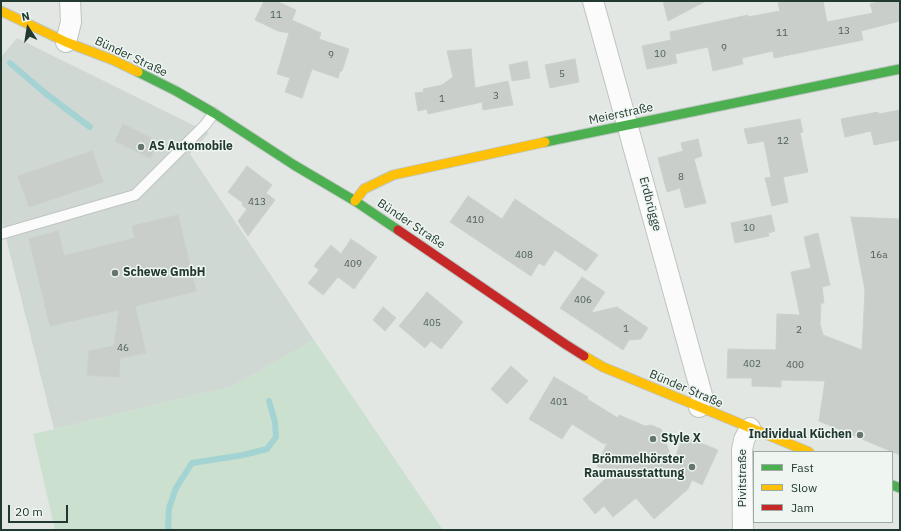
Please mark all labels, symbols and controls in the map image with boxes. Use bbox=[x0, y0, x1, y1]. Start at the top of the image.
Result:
north arrow bbox=[8, 8, 48, 48]
text: N bbox=[20, 9, 31, 24]
house number: 11 bbox=[270, 9, 282, 21]
house number: 13 bbox=[838, 25, 850, 37]
house number: 11 bbox=[776, 27, 788, 39]
street label: Bünder Straße bbox=[92, 34, 170, 80]
house number: 9 bbox=[721, 42, 727, 54]
house number: 10 bbox=[654, 48, 666, 60]
house number: 9 bbox=[328, 49, 334, 61]
house number: 5 bbox=[559, 68, 565, 80]
house number: 3 bbox=[493, 90, 499, 102]
house number: 1 bbox=[439, 93, 445, 105]
street label: Meierstraße bbox=[588, 100, 654, 128]
house number: 12 bbox=[777, 135, 789, 147]
place label: AS Automobile bbox=[149, 140, 233, 154]
marker: AS Automobile bbox=[136, 142, 146, 152]
house number: 8 bbox=[678, 171, 684, 183]
street label: Erdbrügge bbox=[636, 175, 664, 233]
house number: 413 bbox=[248, 196, 266, 208]
street label: Bünder Straße bbox=[374, 196, 448, 252]
house number: 410 bbox=[466, 214, 484, 226]
house number: 10 bbox=[743, 222, 755, 234]
house number: 408 bbox=[515, 249, 533, 261]
house number: 16a bbox=[870, 249, 888, 261]
house number: 409 bbox=[344, 258, 362, 270]
place label: Schewe GmbH bbox=[123, 266, 205, 280]
marker: Schewe GmbH bbox=[110, 268, 120, 278]
house number: 406 bbox=[574, 294, 592, 306]
house number: 405 bbox=[423, 317, 441, 329]
house number: 1 bbox=[623, 323, 629, 335]
house number: 2 bbox=[796, 324, 802, 336]
house number: 46 bbox=[117, 342, 129, 354]
house number: 402 bbox=[743, 358, 761, 370]
house number: 400 bbox=[786, 359, 804, 371]
street label: Bünder Straße bbox=[647, 367, 725, 411]
house number: 401 bbox=[550, 396, 568, 408]
place label: Individual Küchen bbox=[749, 428, 852, 442]
marker: Individual Küchen bbox=[855, 430, 865, 440]
place label: Style X bbox=[661, 432, 701, 446]
marker: Style X bbox=[648, 434, 658, 444]
street label: Pivitstraße bbox=[736, 449, 750, 507]
legend bbox=[753, 451, 893, 523]
place label: Brömmelhörster Raumausstattung bbox=[584, 453, 684, 481]
text: Fast bbox=[791, 460, 814, 475]
marker: Brömmelhörster Raumausstattung bbox=[687, 462, 697, 472]
text: Slow bbox=[791, 480, 817, 495]
scale bar bbox=[10, 497, 70, 523]
text: Jam bbox=[791, 500, 814, 515]
text: 20 m bbox=[15, 504, 43, 519]

